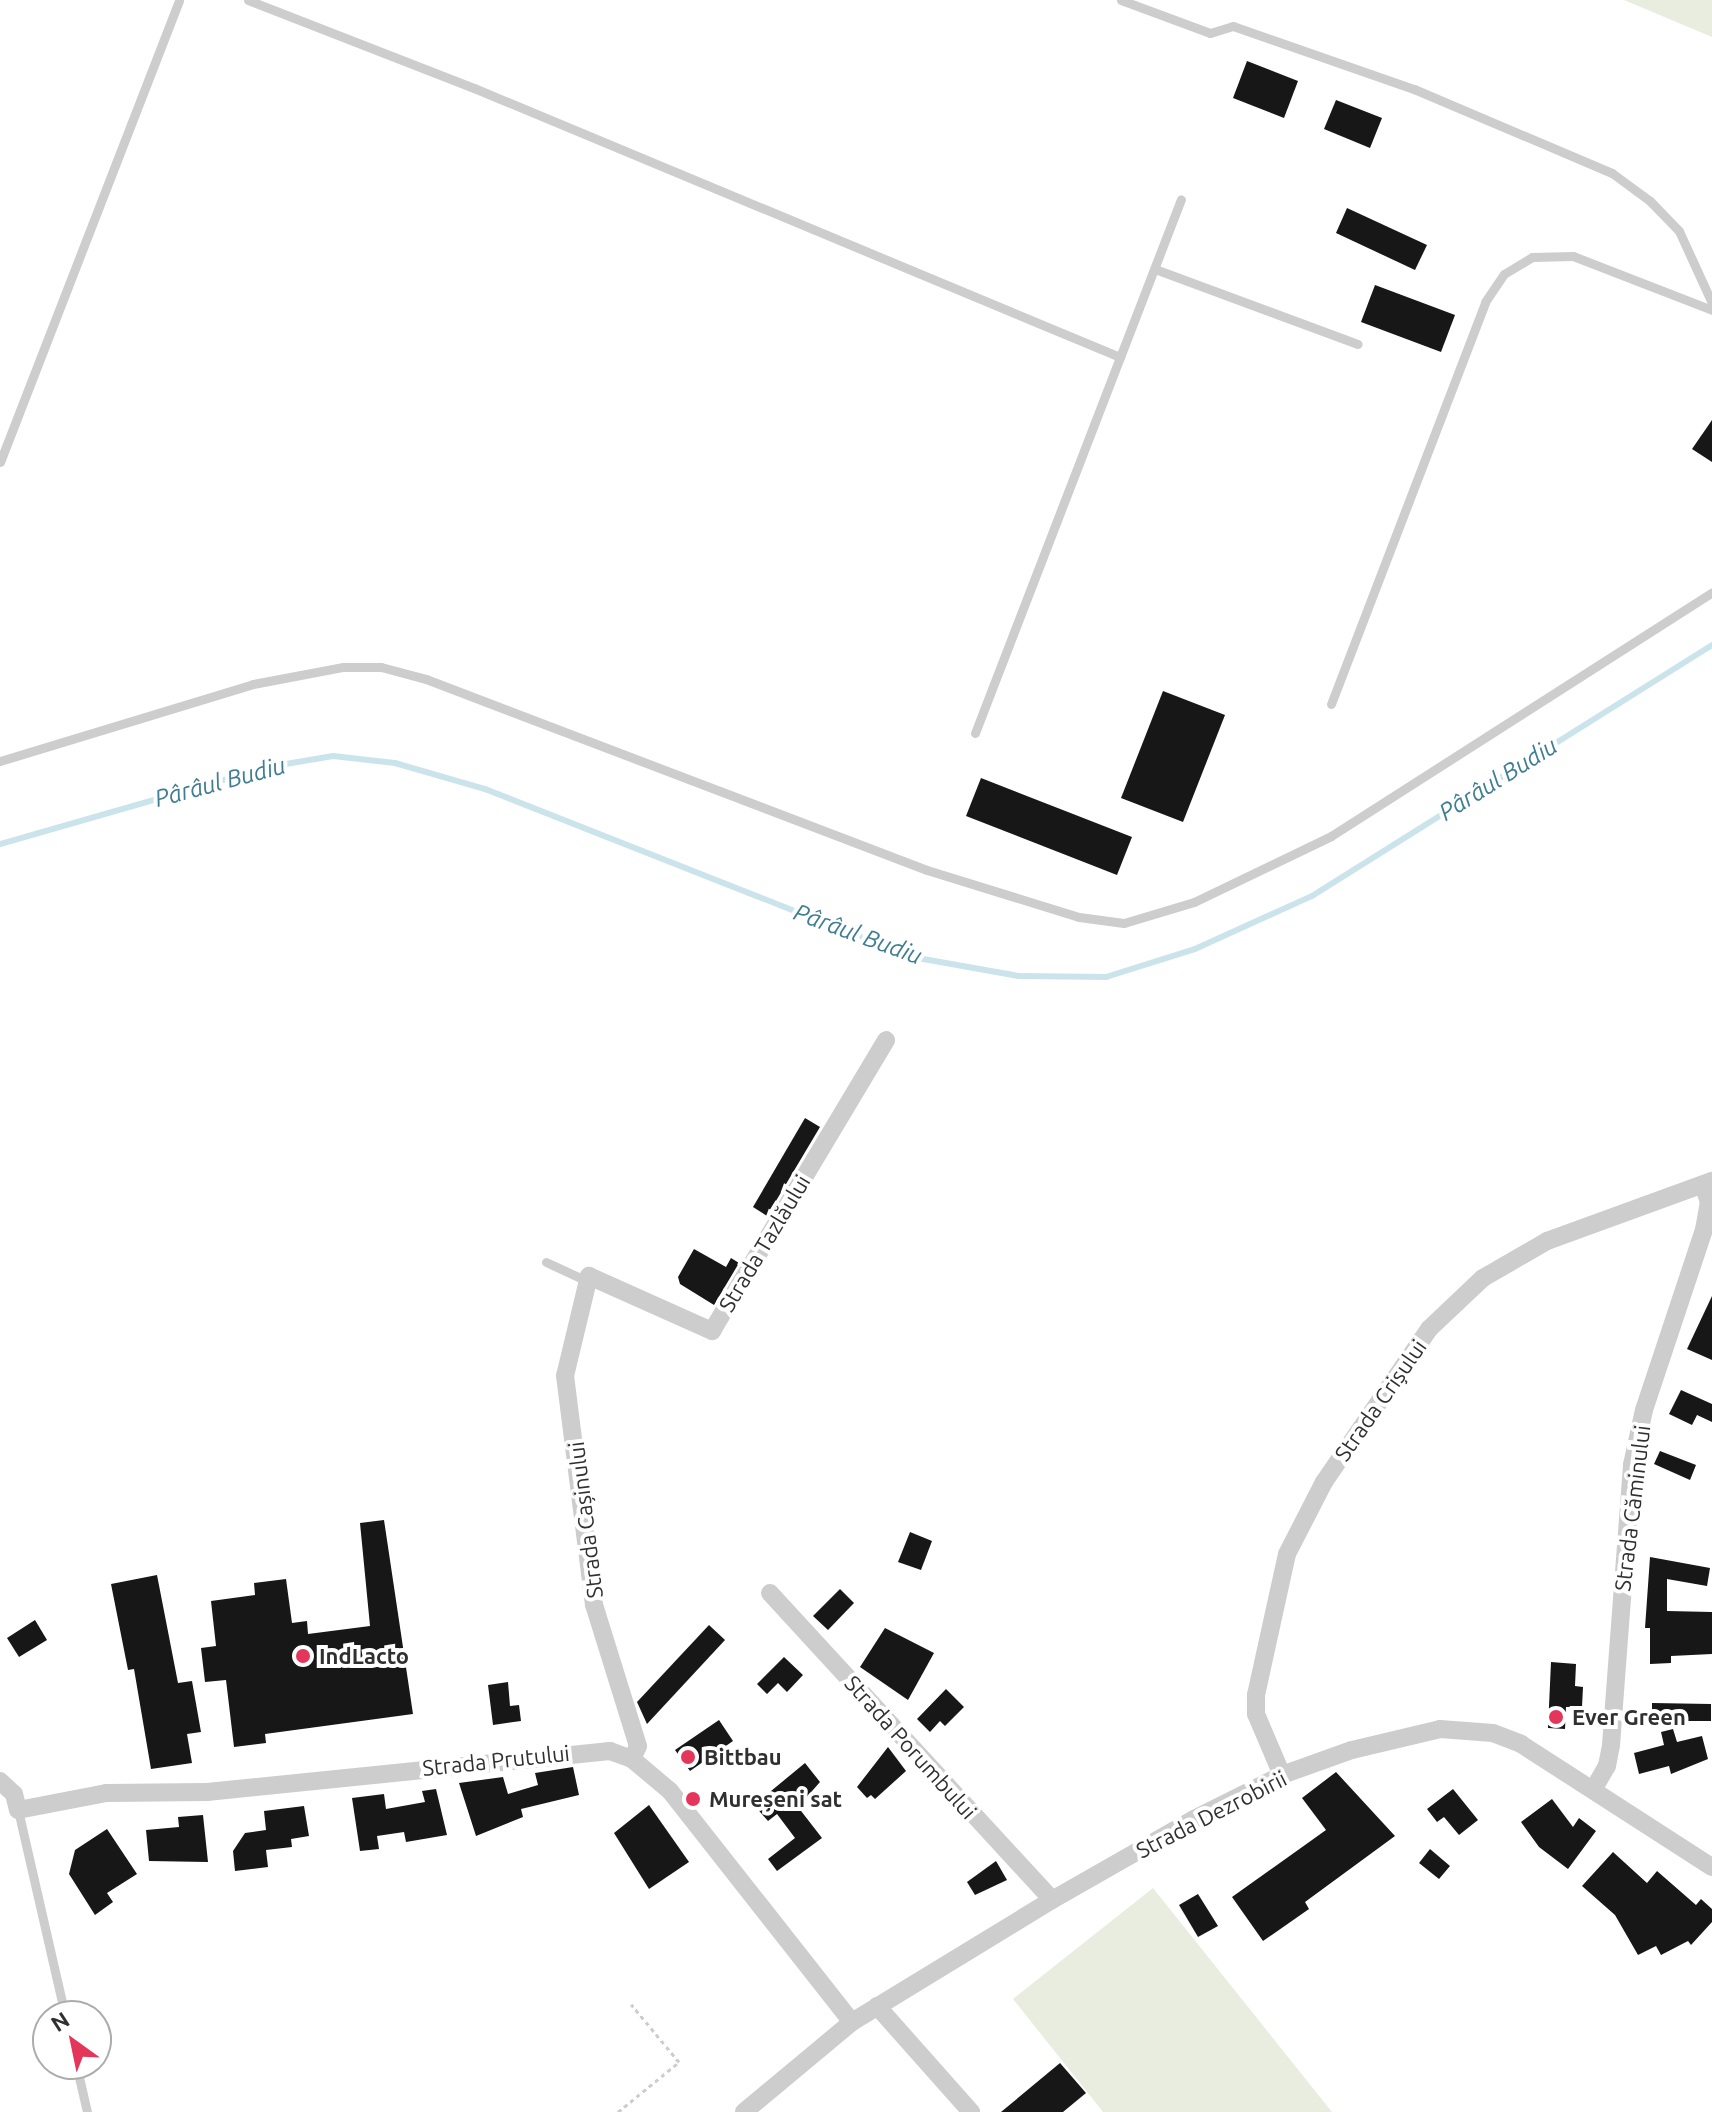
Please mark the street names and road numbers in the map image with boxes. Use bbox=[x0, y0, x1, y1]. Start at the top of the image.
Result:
street label: Strada Tazlăului bbox=[713, 1170, 815, 1316]
street label: Strada Crișului bbox=[1328, 1334, 1432, 1466]
street label: Strada Căminului bbox=[1609, 1424, 1655, 1592]
street label: Strada Cașinului bbox=[562, 1440, 608, 1600]
street label: Strada Porumbului bbox=[840, 1670, 982, 1824]
street label: Strada Prutului bbox=[421, 1739, 571, 1781]
street label: Strada Dezrobirii bbox=[1131, 1765, 1291, 1863]

